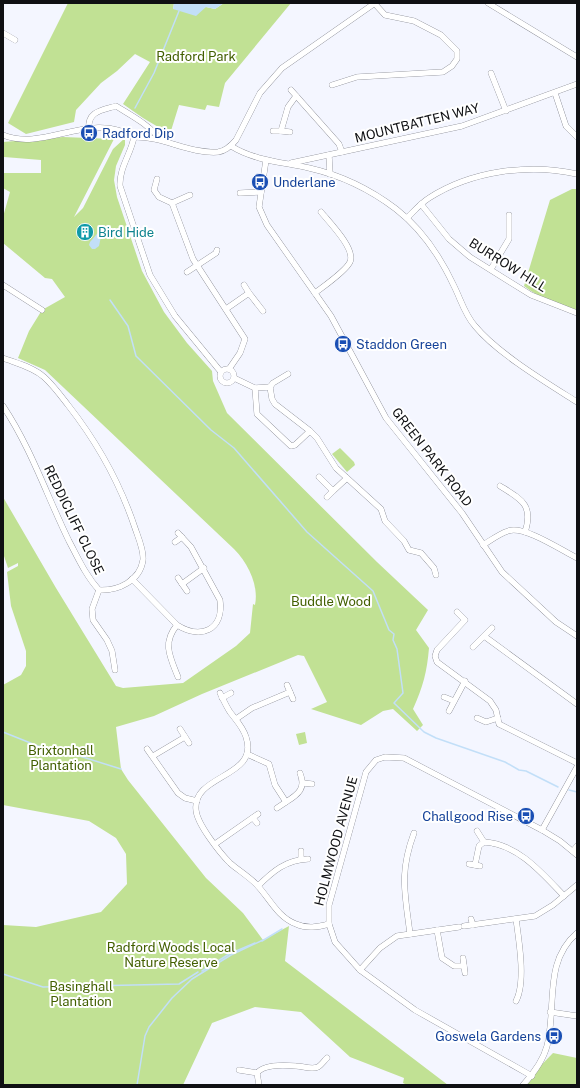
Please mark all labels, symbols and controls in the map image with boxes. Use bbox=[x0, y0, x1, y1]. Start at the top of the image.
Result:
park label: Radford Park bbox=[156, 49, 236, 64]
street label: MOUNTBATTEN WAY bbox=[353, 100, 481, 146]
bus stop icon: Radford Dip bbox=[79, 123, 99, 143]
place label: Radford Dip bbox=[102, 126, 174, 141]
bus stop icon: Underlane bbox=[250, 172, 270, 192]
place label: Underlane bbox=[273, 175, 336, 190]
building icon: Bird Hide bbox=[75, 222, 95, 242]
place label: Bird Hide bbox=[98, 225, 154, 240]
street label: BURROW HILL bbox=[466, 235, 550, 295]
bus stop icon: Staddon Green bbox=[333, 334, 353, 354]
place label: Staddon Green bbox=[356, 337, 447, 352]
street label: GREEN PARK ROAD bbox=[389, 405, 475, 509]
street label: REDDICLIFF CLOSE bbox=[41, 463, 107, 577]
park label: Buddle Wood bbox=[291, 594, 371, 609]
park label: Brixtonhall Plantation bbox=[28, 743, 94, 773]
street label: HOLMWOOD AVENUE bbox=[311, 775, 361, 907]
bus stop icon: Challgood Rise bbox=[516, 806, 536, 826]
place label: Challgood Rise bbox=[422, 809, 513, 824]
park label: Radford Woods Local Nature Reserve bbox=[107, 940, 235, 970]
park label: Basinghall Plantation bbox=[49, 979, 113, 1009]
bus stop icon: Goswela Gardens bbox=[544, 1026, 564, 1046]
place label: Goswela Gardens bbox=[435, 1029, 541, 1044]

